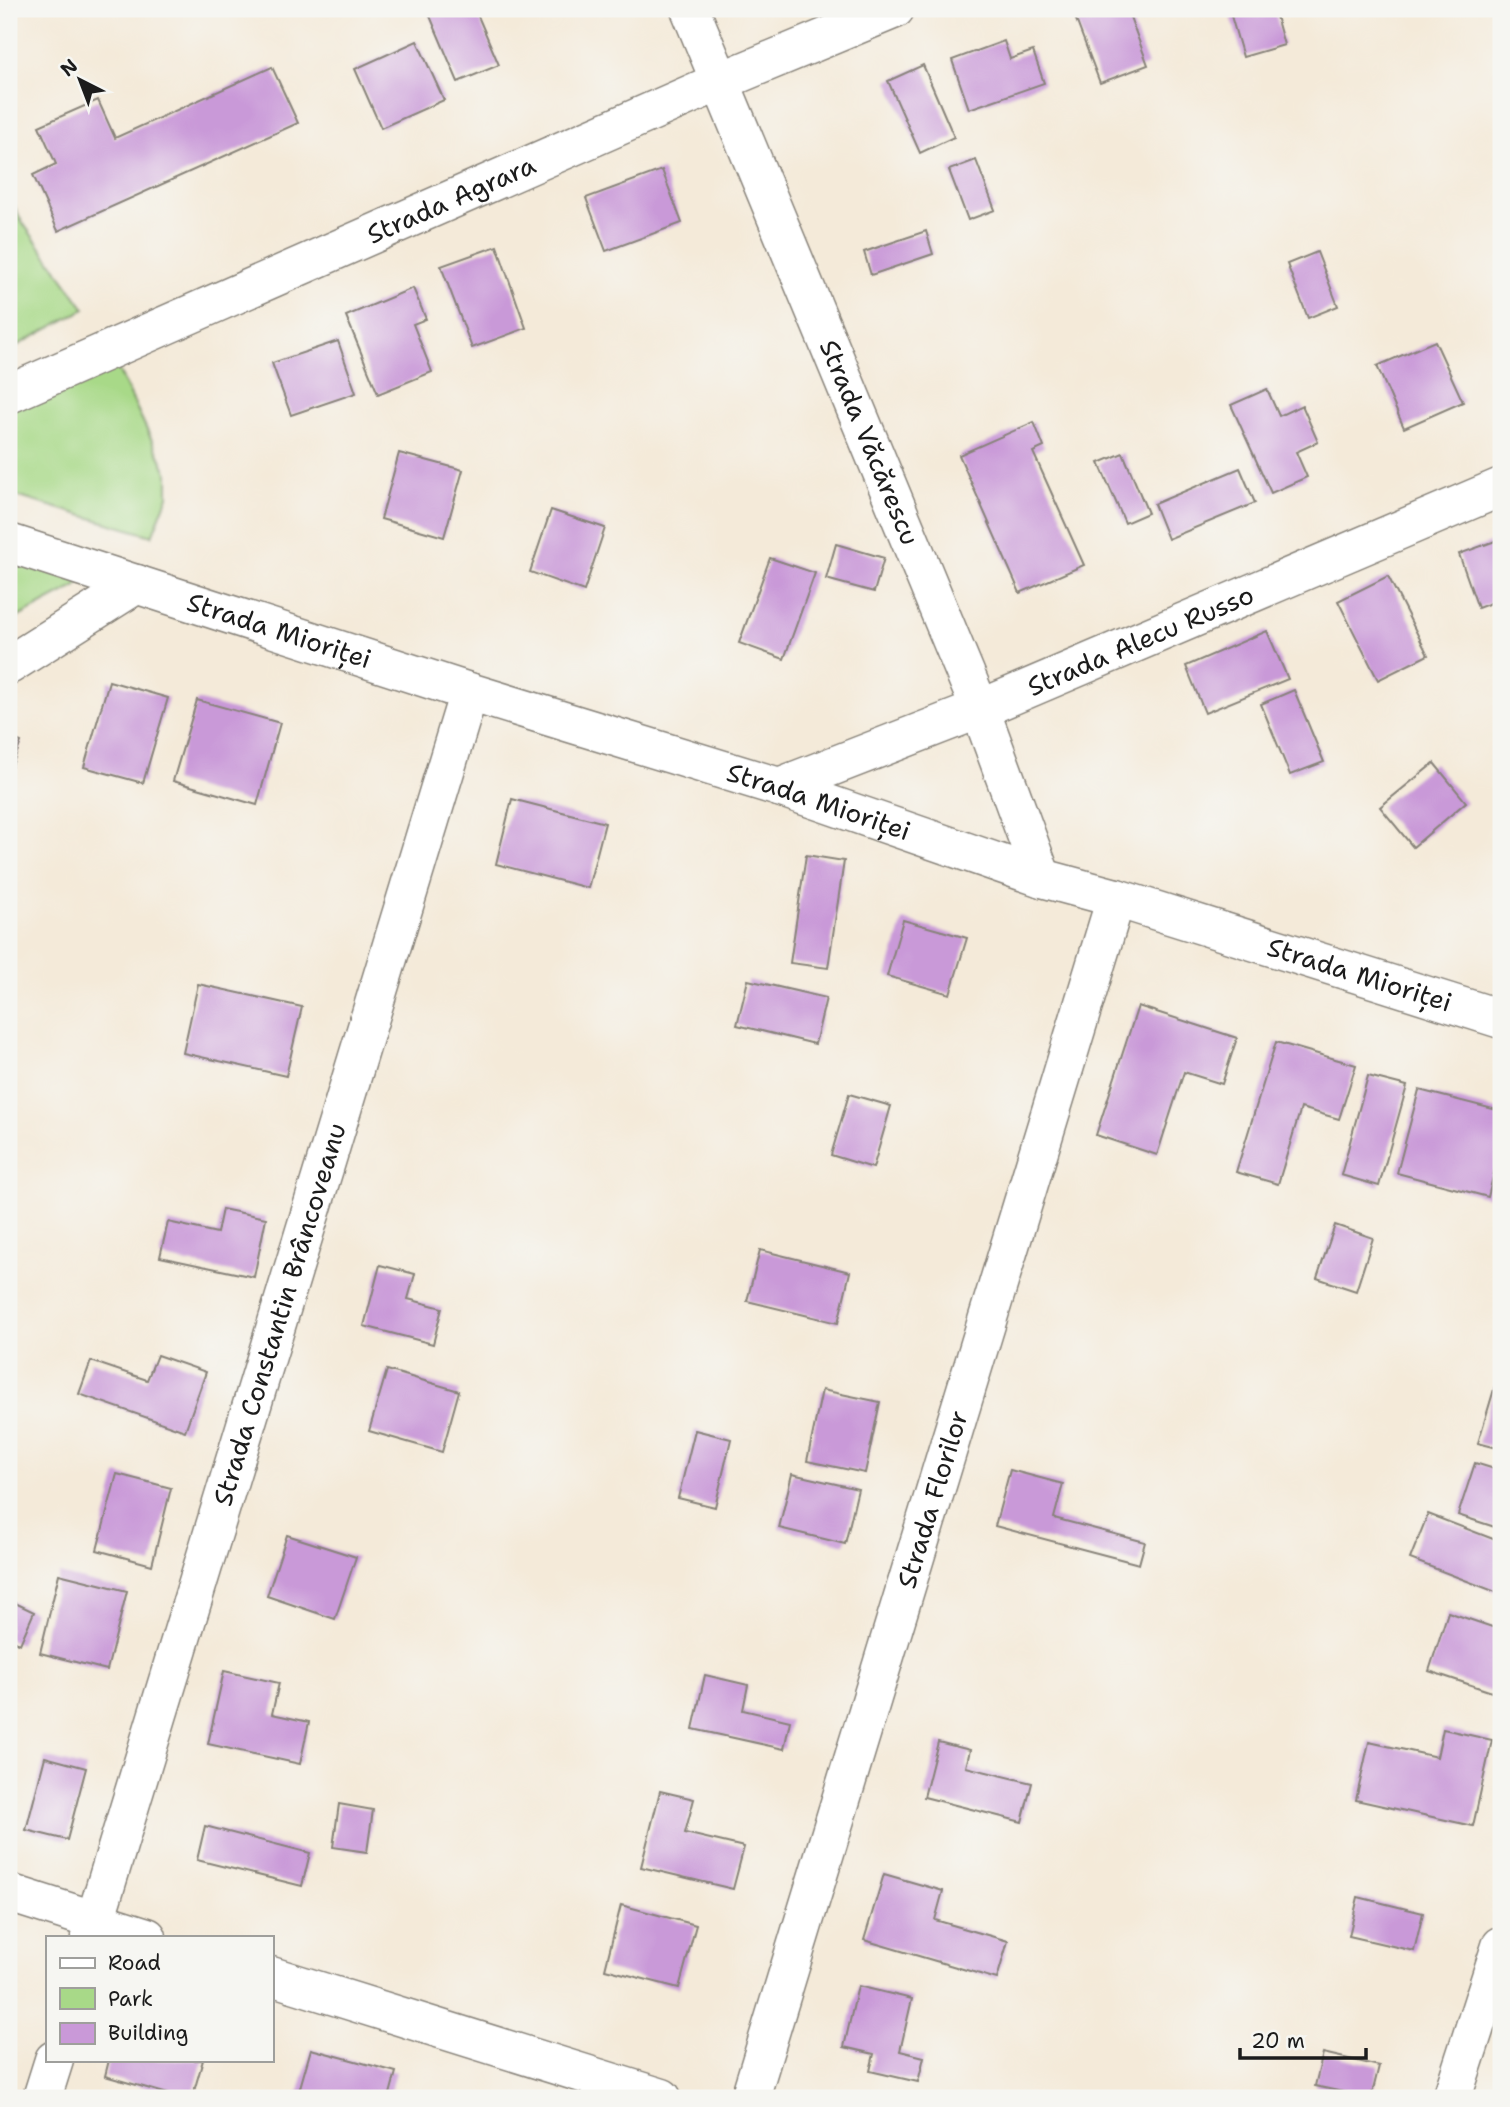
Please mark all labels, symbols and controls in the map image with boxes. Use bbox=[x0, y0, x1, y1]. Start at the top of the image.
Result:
north arrow bbox=[46, 46, 116, 116]
text: N bbox=[55, 53, 83, 82]
street label: Strada Agrara bbox=[361, 147, 541, 252]
street label: Strada Văcărescu bbox=[812, 334, 928, 550]
street label: Strada Alecu Russo bbox=[1022, 576, 1259, 704]
street label: Strada Mioriței bbox=[183, 584, 376, 676]
street label: Strada Mioriței bbox=[723, 754, 915, 848]
street label: Strada Mioriței bbox=[1263, 929, 1456, 1019]
street label: Strada Constantin Brâncoveanu bbox=[204, 1118, 354, 1510]
street label: Strada Florilor bbox=[889, 1406, 976, 1592]
legend bbox=[46, 1936, 273, 2062]
text: Road bbox=[108, 1949, 161, 1977]
text: Park bbox=[108, 1985, 153, 2013]
scale bar bbox=[1240, 2016, 1366, 2060]
text: Building bbox=[108, 2019, 188, 2047]
text: 20 m bbox=[1251, 2027, 1305, 2055]

